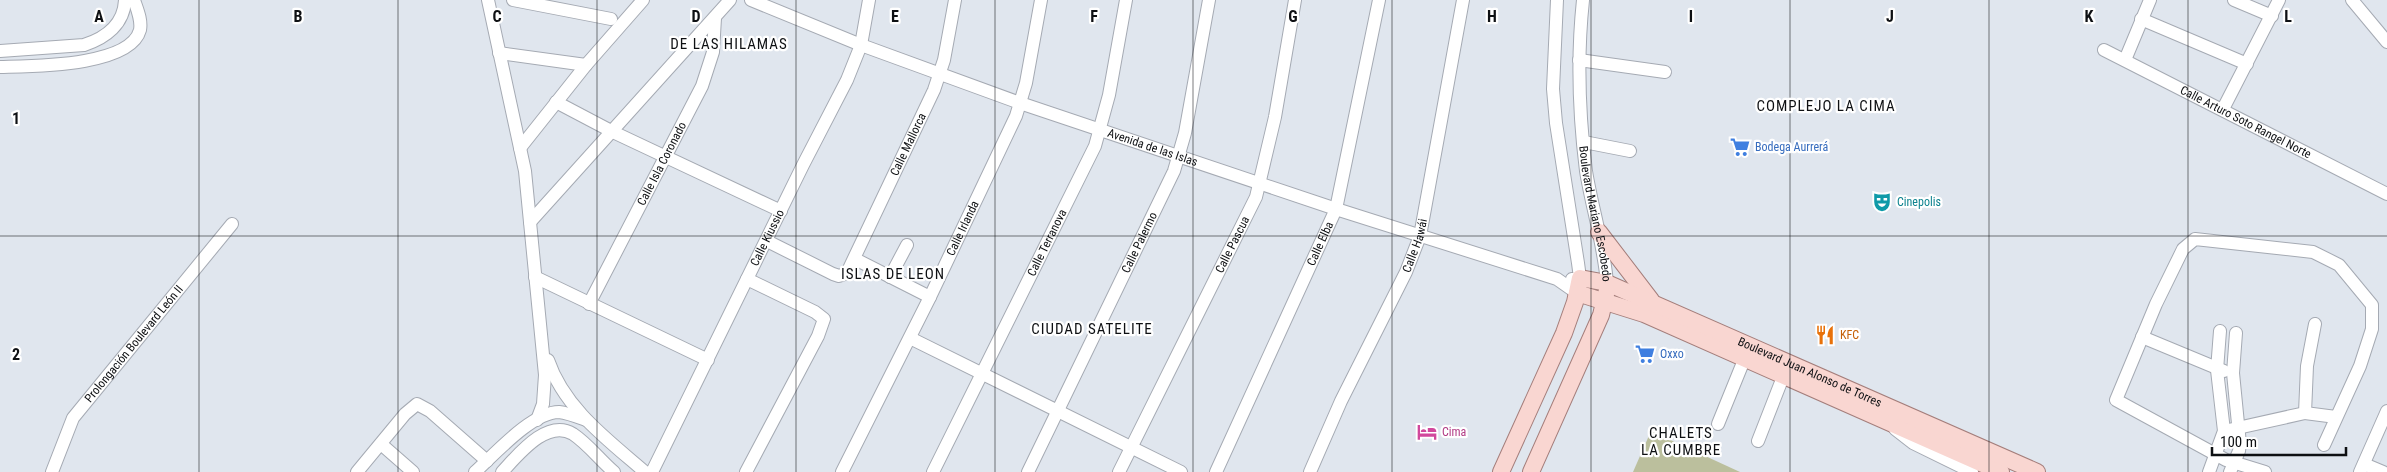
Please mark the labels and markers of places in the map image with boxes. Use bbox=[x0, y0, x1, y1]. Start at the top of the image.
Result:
supermarket icon: Bodega Aurrerá bbox=[1729, 136, 1751, 158]
place label: Bodega Aurrerá bbox=[1755, 140, 1828, 154]
theatre icon: Cinepolis bbox=[1871, 191, 1893, 213]
place label: Cinepolis bbox=[1897, 195, 1941, 209]
restaurant icon: KFC bbox=[1814, 324, 1836, 346]
place label: KFC bbox=[1840, 328, 1859, 342]
supermarket icon: Oxxo bbox=[1634, 343, 1656, 365]
place label: Oxxo bbox=[1660, 347, 1684, 361]
hotel icon: Cima bbox=[1416, 421, 1438, 443]
place label: Cima bbox=[1442, 425, 1467, 439]

